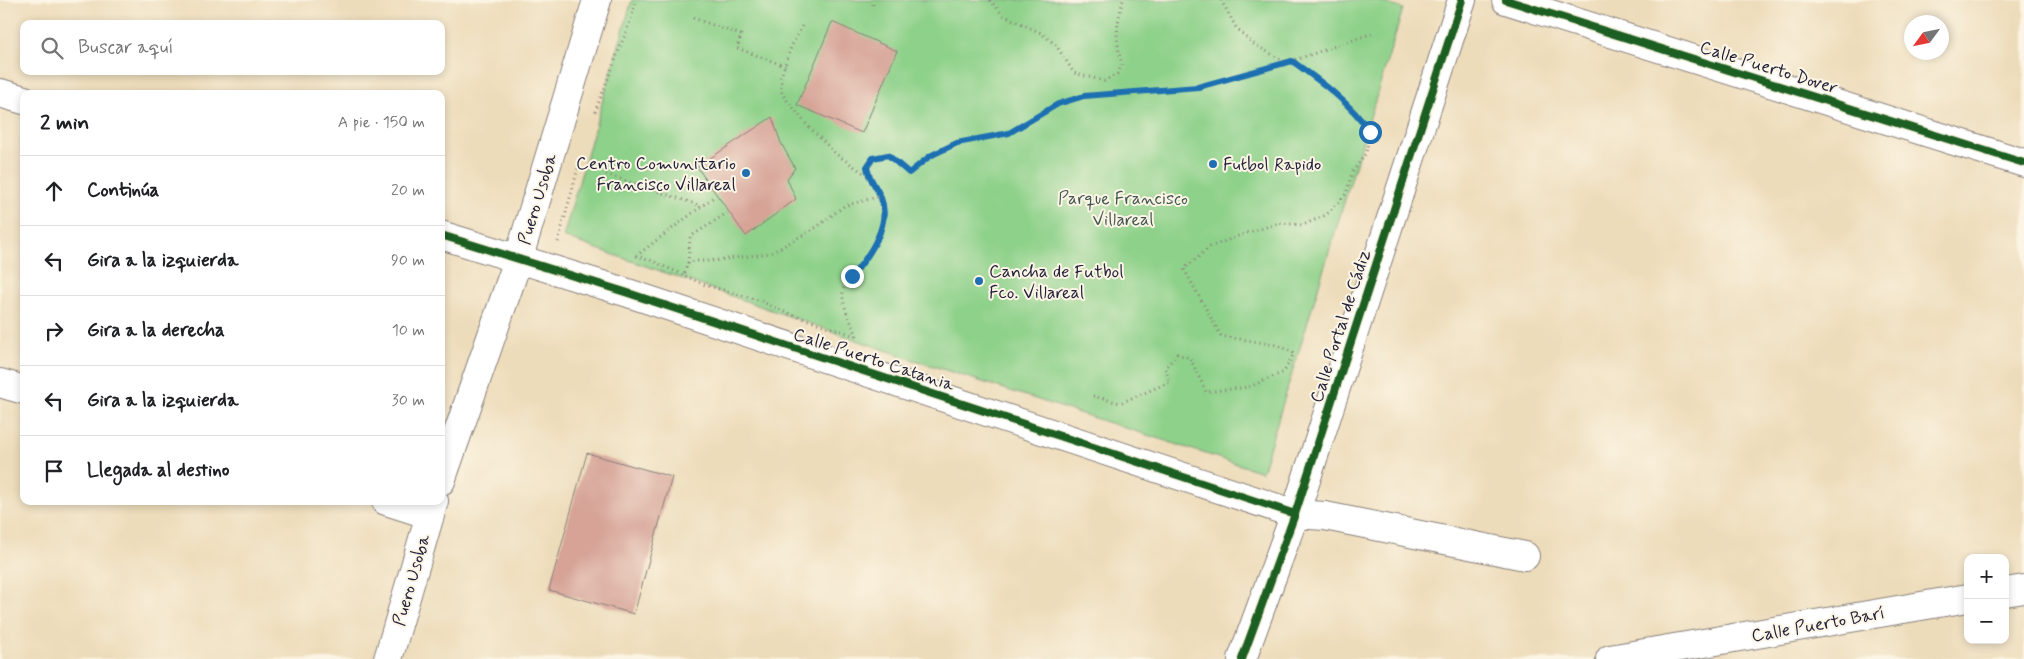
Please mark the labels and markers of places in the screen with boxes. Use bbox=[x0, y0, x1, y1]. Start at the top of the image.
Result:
place label: Centro Comunitario Francisco Villareal bbox=[576, 152, 736, 197]
place label: Futbol Rapido bbox=[1223, 153, 1321, 177]
marker: Futbol Rapido bbox=[1207, 158, 1219, 170]
marker: Centro Comunitario Francisco Villareal bbox=[740, 167, 752, 179]
place label: Cancha de Futbol Fco. Villareal bbox=[989, 260, 1124, 305]
marker: Cancha de Futbol Fco. Villareal bbox=[973, 275, 985, 287]

